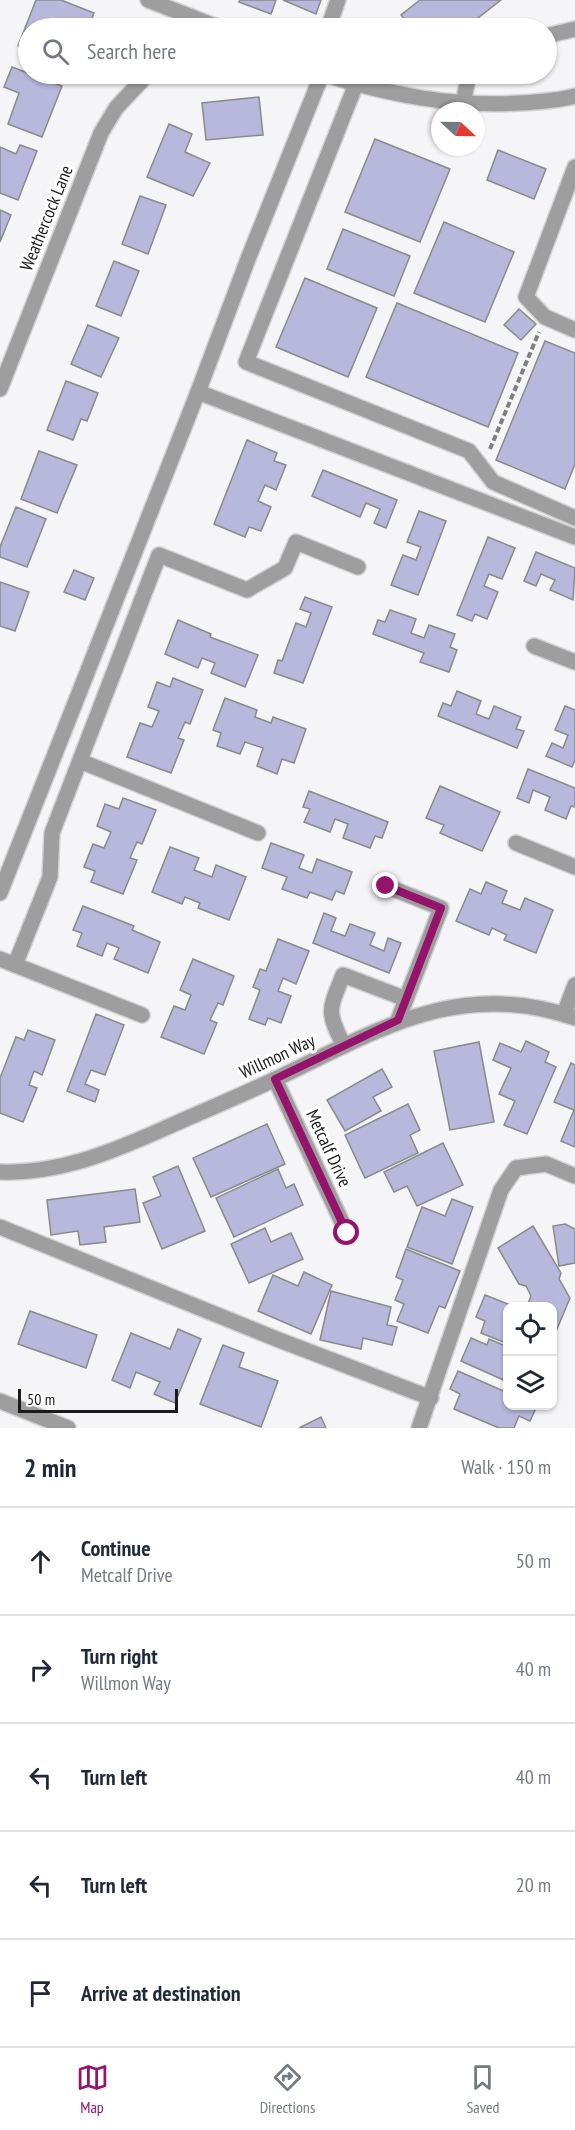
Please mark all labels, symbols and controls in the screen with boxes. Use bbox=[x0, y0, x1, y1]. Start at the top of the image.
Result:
search box bbox=[18, 18, 557, 84]
icon: search bbox=[39, 35, 72, 68]
text: Search here bbox=[87, 37, 176, 65]
north arrow bbox=[431, 102, 485, 156]
street label: Weathercock Lane bbox=[14, 162, 78, 274]
route end bbox=[372, 872, 398, 898]
street label: Willmon Way bbox=[236, 1028, 319, 1083]
street label: Metcalf Drive bbox=[301, 1106, 357, 1190]
route start bbox=[333, 1219, 359, 1245]
map controls bbox=[503, 1302, 557, 1410]
button: locate bbox=[503, 1302, 557, 1356]
button: layers bbox=[503, 1356, 557, 1410]
scale bar bbox=[18, 1386, 178, 1414]
text: 50 m bbox=[27, 1389, 55, 1409]
text: 2 min bbox=[24, 1451, 77, 1484]
text: Walk · 150 m bbox=[461, 1454, 551, 1480]
text: Continue bbox=[81, 1534, 151, 1562]
icon: ahead bbox=[24, 1545, 57, 1578]
text: 50 m bbox=[516, 1548, 551, 1574]
text: Metcalf Drive bbox=[81, 1562, 173, 1588]
text: Turn right bbox=[81, 1642, 158, 1670]
icon: right bbox=[24, 1653, 57, 1686]
text: 40 m bbox=[516, 1656, 551, 1682]
text: Willmon Way bbox=[81, 1670, 171, 1696]
icon: left bbox=[24, 1761, 57, 1794]
text: Turn left bbox=[81, 1763, 147, 1791]
text: 40 m bbox=[516, 1764, 551, 1790]
icon: left bbox=[24, 1869, 57, 1902]
text: Turn left bbox=[81, 1871, 147, 1899]
text: 20 m bbox=[516, 1872, 551, 1898]
icon: arrive bbox=[24, 1977, 57, 2010]
text: Arrive at destination bbox=[81, 1979, 241, 2007]
tab: Map bbox=[76, 2061, 109, 2117]
tab: Directions bbox=[260, 2061, 315, 2117]
tab: Saved bbox=[466, 2061, 499, 2117]

